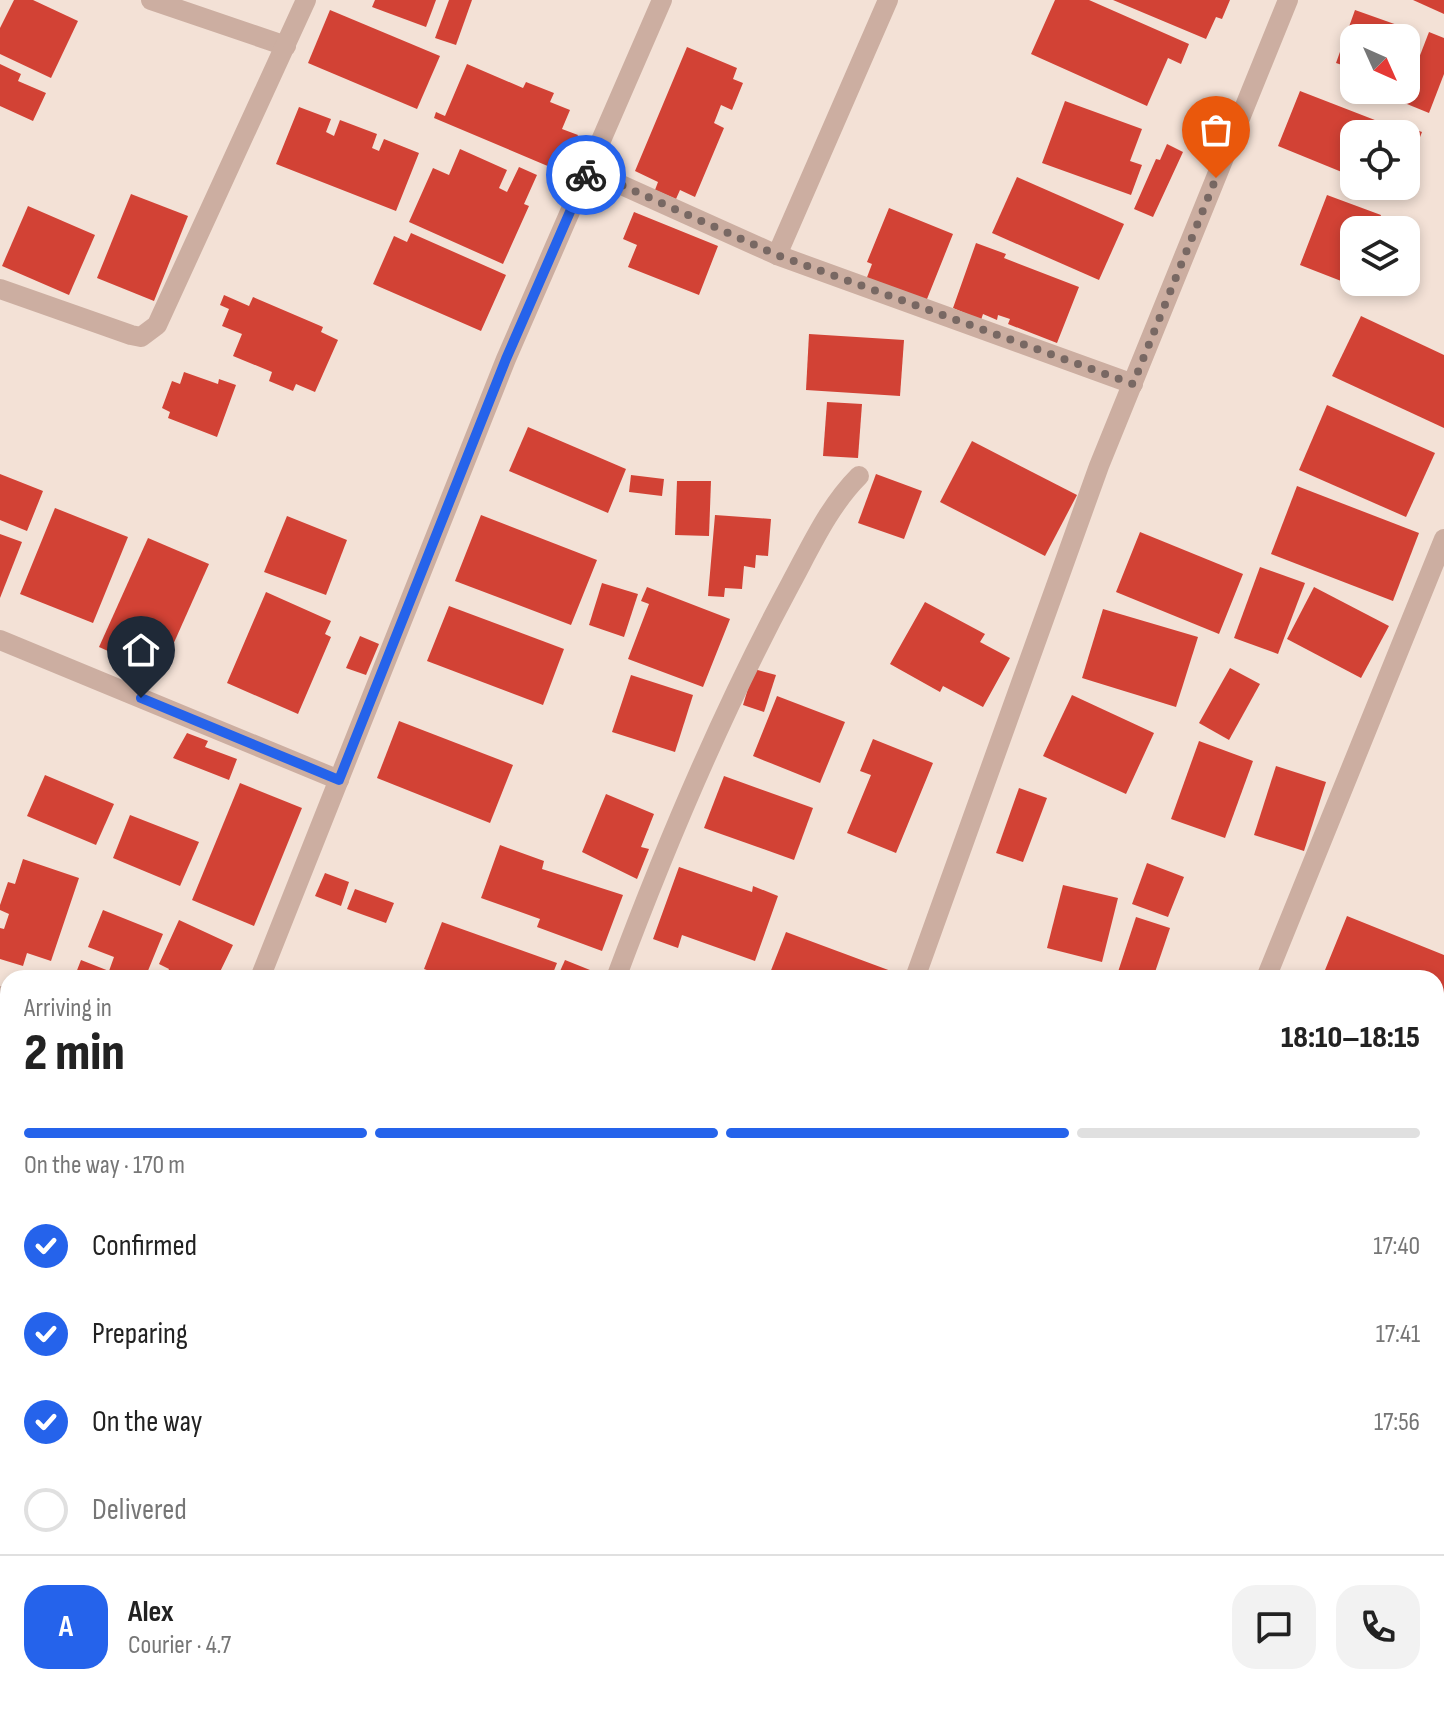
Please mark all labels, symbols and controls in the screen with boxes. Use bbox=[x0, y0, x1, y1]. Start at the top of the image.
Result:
north arrow bbox=[1340, 24, 1420, 104]
map controls bbox=[1340, 24, 1420, 296]
pin bbox=[1182, 96, 1250, 178]
icon: bag bbox=[1194, 108, 1238, 152]
button: locate bbox=[1340, 120, 1420, 200]
courier bbox=[546, 135, 626, 215]
icon: bike bbox=[564, 153, 608, 197]
button: layers bbox=[1340, 216, 1420, 296]
pin bbox=[107, 616, 175, 698]
icon: home bbox=[119, 628, 163, 672]
text: Arriving in bbox=[24, 993, 112, 1024]
text: 18:10–18:15 bbox=[1281, 1020, 1420, 1056]
text: 2 min bbox=[24, 1022, 125, 1085]
text: On the way · 170 m bbox=[24, 1150, 185, 1181]
icon: check bbox=[24, 1224, 68, 1268]
text: Confirmed bbox=[92, 1228, 197, 1264]
text: 17:40 bbox=[1373, 1231, 1420, 1262]
icon: check bbox=[24, 1312, 68, 1356]
text: Preparing bbox=[92, 1316, 188, 1352]
text: 17:41 bbox=[1376, 1319, 1420, 1350]
icon: check bbox=[24, 1400, 68, 1444]
text: On the way bbox=[92, 1404, 202, 1440]
text: 17:56 bbox=[1374, 1407, 1420, 1438]
text: Delivered bbox=[92, 1492, 187, 1528]
button: chat bbox=[1232, 1585, 1316, 1669]
button: phone bbox=[1336, 1585, 1420, 1669]
text: Alex bbox=[128, 1594, 174, 1630]
text: A bbox=[59, 1609, 73, 1645]
text: Courier · 4.7 bbox=[128, 1630, 231, 1661]

